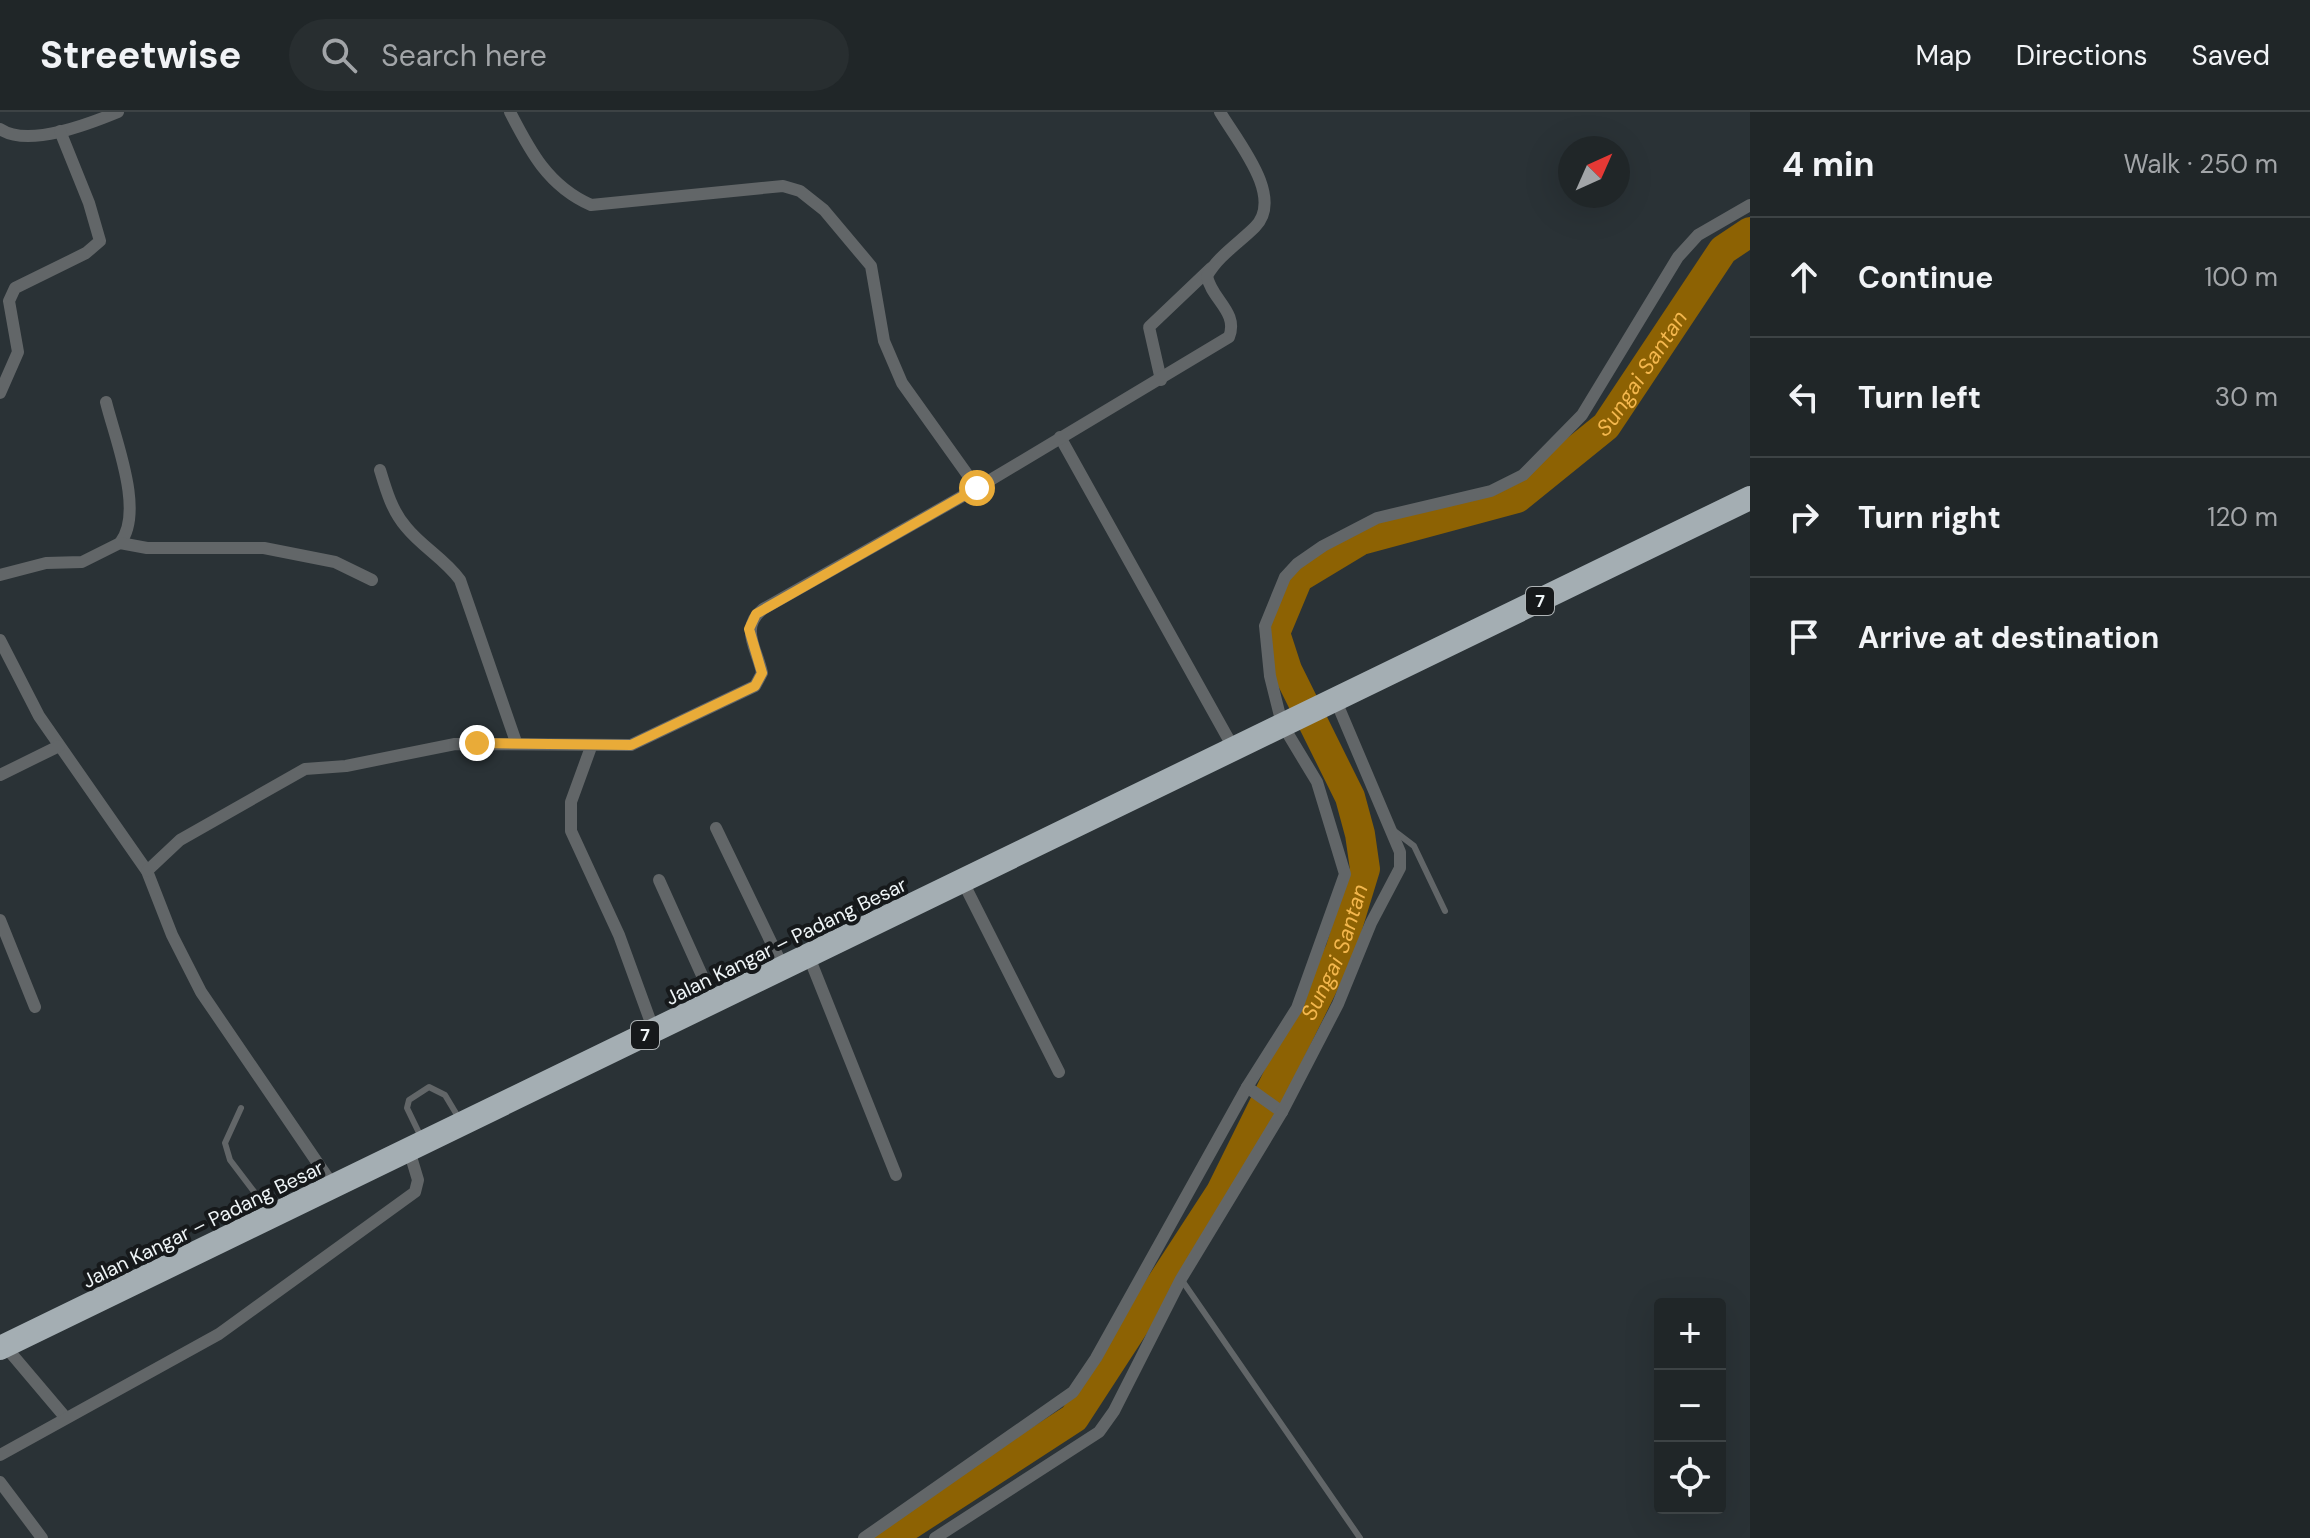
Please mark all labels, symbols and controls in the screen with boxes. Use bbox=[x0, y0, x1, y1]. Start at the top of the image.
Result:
search box bbox=[289, 19, 849, 91]
text: Streetwise bbox=[40, 30, 241, 80]
icon: search bbox=[317, 33, 361, 77]
text: Search here bbox=[381, 36, 547, 75]
text: Map bbox=[1915, 37, 1972, 74]
text: Directions bbox=[2016, 37, 2148, 74]
text: Saved bbox=[2192, 37, 2270, 74]
north arrow bbox=[1558, 136, 1630, 208]
text: 4 min bbox=[1782, 142, 1874, 187]
text: Walk · 250 m bbox=[2123, 147, 2278, 181]
icon: ahead bbox=[1782, 255, 1826, 299]
text: Continue bbox=[1858, 258, 1993, 297]
text: 100 m bbox=[2204, 260, 2278, 294]
water label: Sungai Santan bbox=[1590, 304, 1694, 443]
icon: left bbox=[1782, 375, 1826, 419]
text: Turn left bbox=[1858, 378, 1981, 417]
text: 30 m bbox=[2215, 380, 2278, 414]
route start bbox=[959, 470, 995, 506]
icon: right bbox=[1782, 495, 1826, 539]
text: Turn right bbox=[1858, 498, 2001, 537]
text: 120 m bbox=[2207, 500, 2278, 534]
road number: 7 bbox=[1526, 587, 1554, 615]
icon: arrive bbox=[1782, 615, 1826, 659]
text: Arrive at destination bbox=[1858, 618, 2159, 657]
route end bbox=[459, 725, 495, 761]
street label: Jalan Kangar – Padang Besar bbox=[661, 871, 911, 1011]
water label: Sungai Santan bbox=[1294, 880, 1374, 1025]
road number: 7 bbox=[631, 1021, 659, 1049]
street label: Jalan Kangar – Padang Besar bbox=[78, 1154, 328, 1294]
map controls bbox=[1654, 1298, 1726, 1514]
button: + bbox=[1654, 1298, 1726, 1370]
button: − bbox=[1654, 1370, 1726, 1442]
button: locate bbox=[1654, 1442, 1726, 1514]

